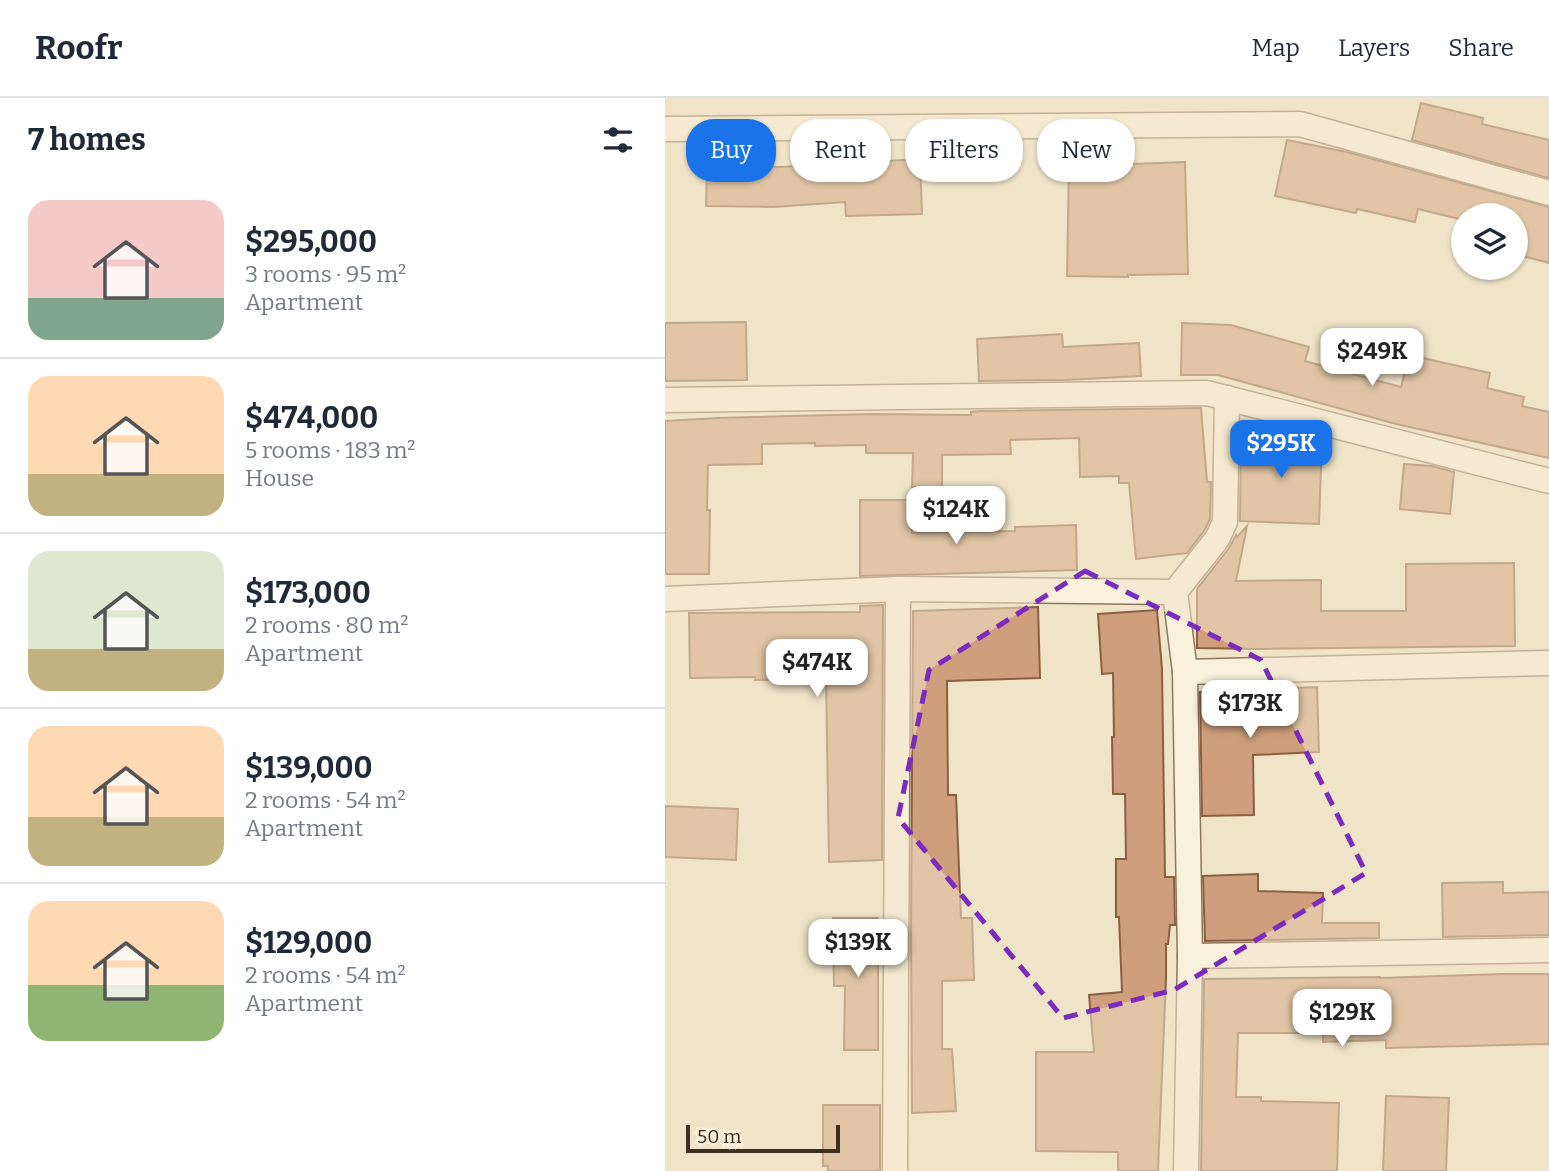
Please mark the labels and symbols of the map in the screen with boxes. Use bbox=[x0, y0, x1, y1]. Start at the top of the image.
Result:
pin: $249K bbox=[1323, 328, 1421, 388]
pin: $295K bbox=[1232, 420, 1330, 480]
pin: $124K bbox=[907, 486, 1005, 546]
pin: $474K bbox=[768, 640, 866, 699]
pin: $173K bbox=[1201, 680, 1299, 740]
pin: $139K bbox=[809, 920, 907, 979]
pin: $129K bbox=[1293, 990, 1391, 1049]
scale bar bbox=[686, 1122, 840, 1154]

